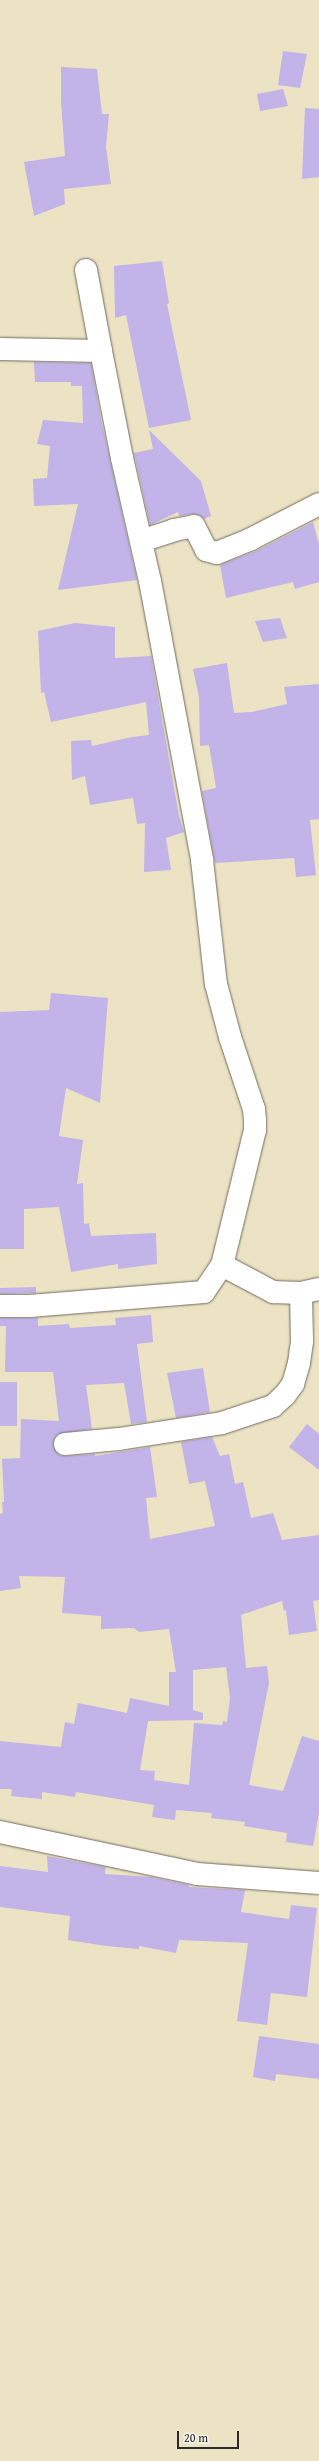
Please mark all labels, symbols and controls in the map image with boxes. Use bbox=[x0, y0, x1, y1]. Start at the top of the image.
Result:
scale bar bbox=[179, 2423, 241, 2449]
text: 20 m bbox=[184, 2429, 208, 2446]

